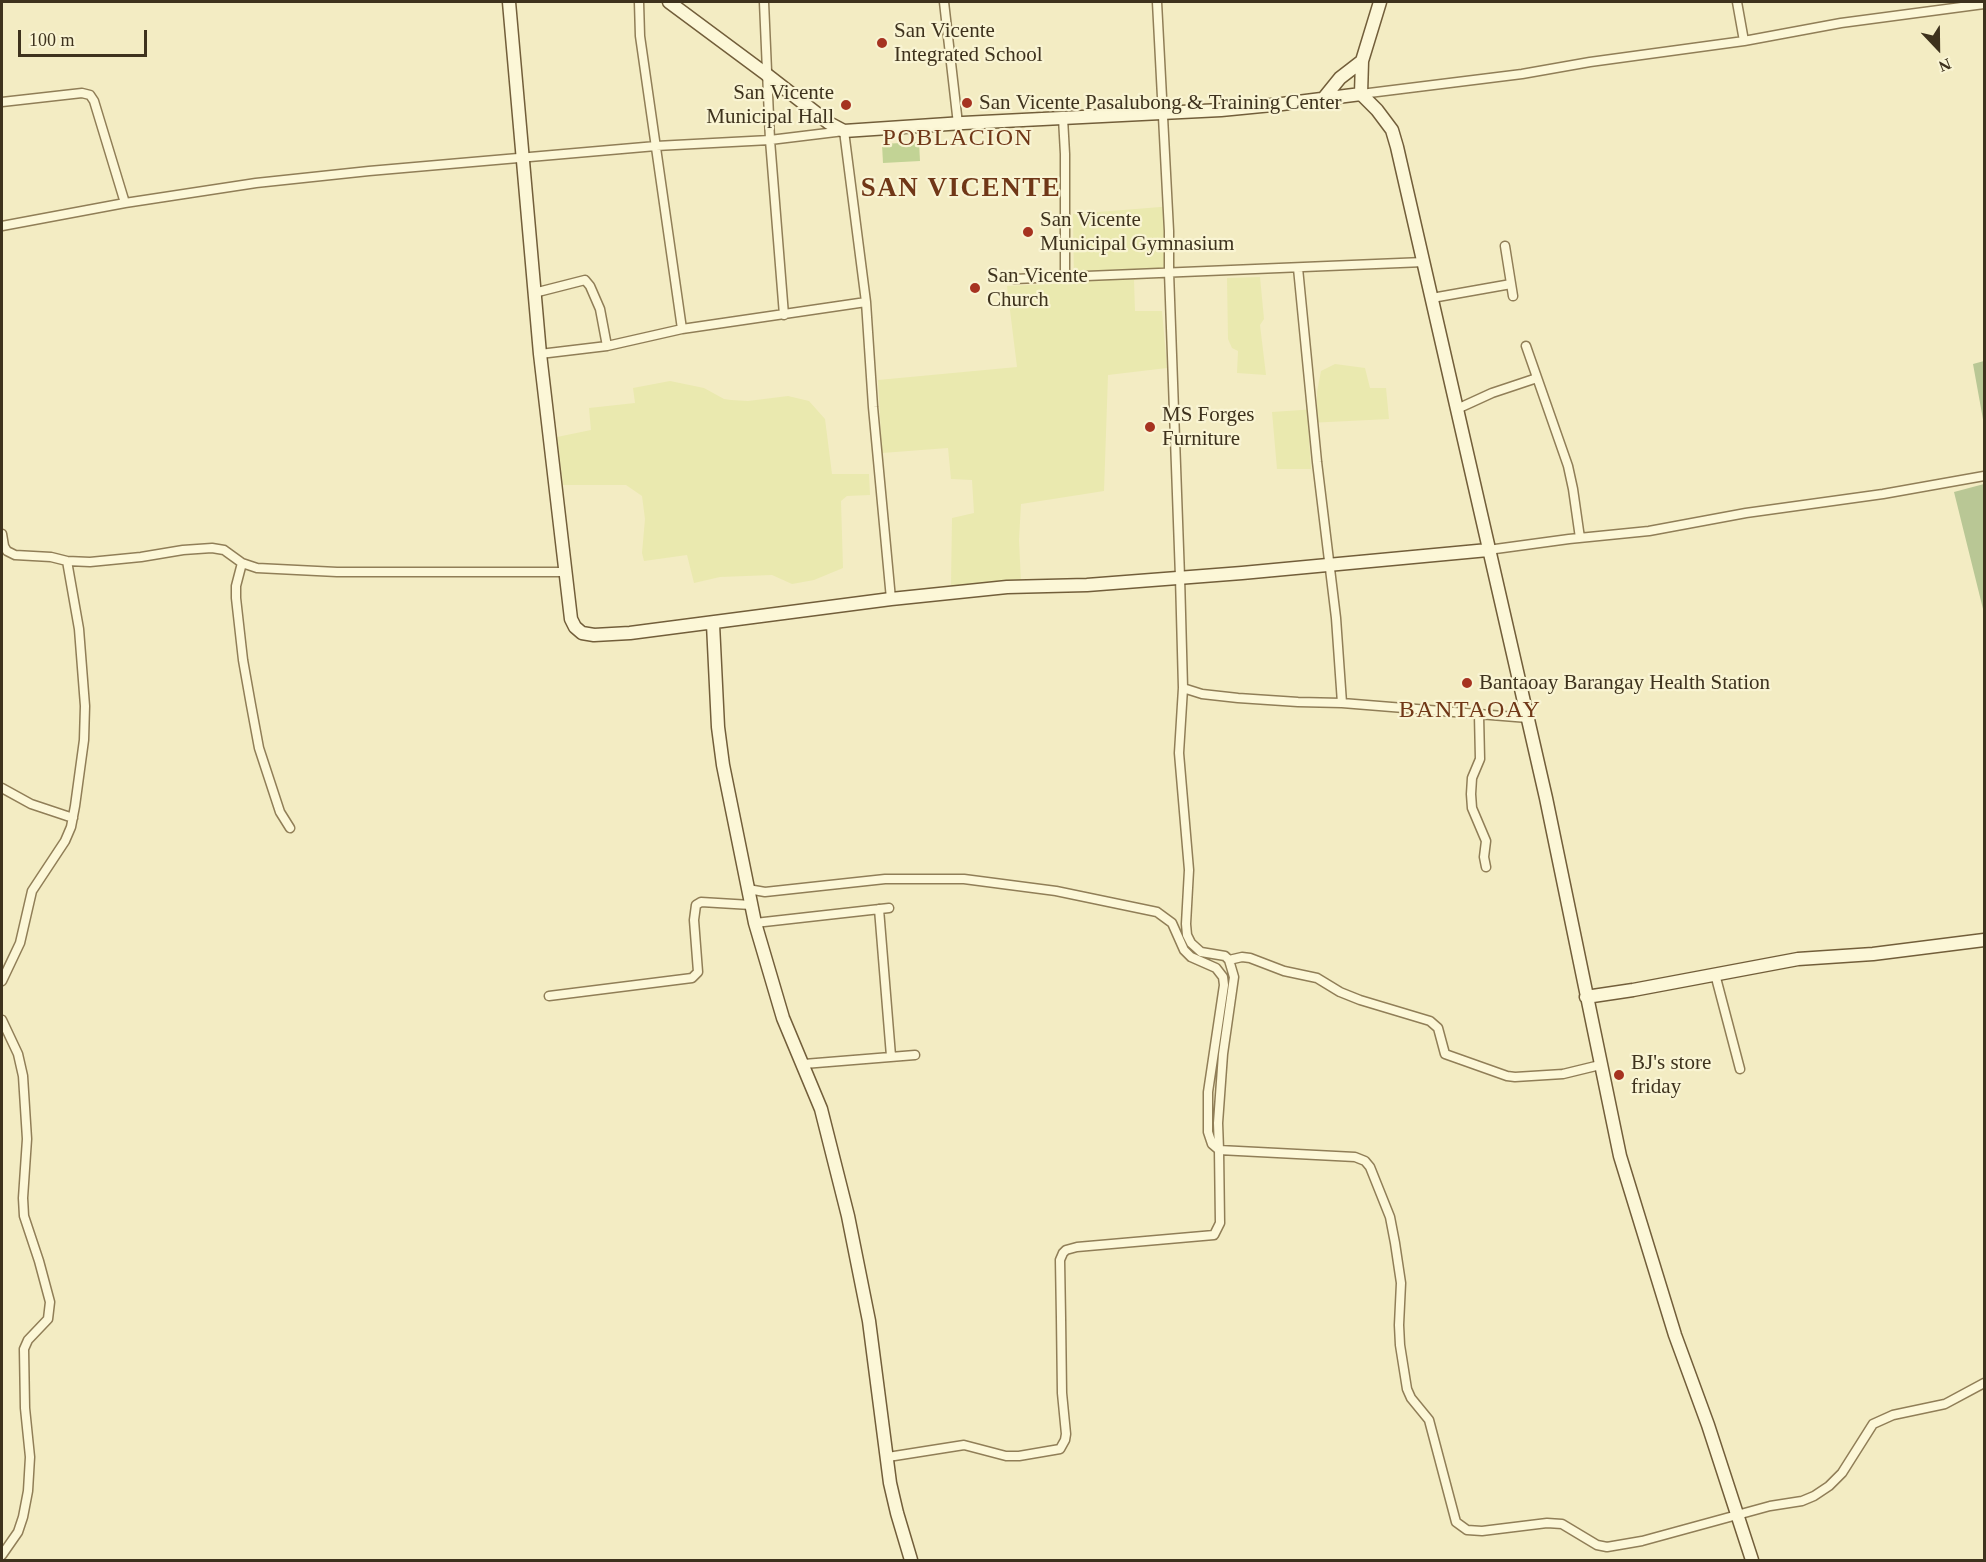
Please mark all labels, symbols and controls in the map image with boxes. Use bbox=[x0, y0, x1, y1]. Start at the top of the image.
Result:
scale bar bbox=[21, 18, 150, 56]
place label: San Vicente Integrated School bbox=[894, 18, 1043, 68]
north arrow bbox=[1908, 18, 1968, 78]
text: 100 m bbox=[29, 30, 75, 50]
marker: San Vicente Integrated School bbox=[875, 36, 889, 50]
text: N bbox=[1936, 55, 1953, 75]
place label: San Vicente Municipal Hall bbox=[706, 80, 834, 130]
place label: San Vicente Pasalubong & Training Center bbox=[979, 90, 1341, 116]
marker: San Vicente Pasalubong & Training Center bbox=[960, 96, 974, 110]
marker: San Vicente Municipal Hall bbox=[839, 98, 853, 112]
district label: POBLACION bbox=[883, 125, 1033, 153]
district label: SAN VICENTE bbox=[861, 173, 1061, 205]
place label: San Vicente Municipal Gymnasium bbox=[1040, 207, 1234, 257]
marker: San Vicente Municipal Gymnasium bbox=[1021, 225, 1035, 239]
place label: San Vicente Church bbox=[987, 263, 1088, 313]
marker: San Vicente Church bbox=[968, 281, 982, 295]
place label: MS Forges Furniture bbox=[1162, 402, 1254, 452]
marker: MS Forges Furniture bbox=[1143, 420, 1157, 434]
place label: Bantaoay Barangay Health Station bbox=[1479, 670, 1770, 696]
marker: Bantaoay Barangay Health Station bbox=[1460, 676, 1474, 690]
district label: BANTAOAY bbox=[1399, 697, 1541, 725]
place label: BJ's store friday bbox=[1631, 1050, 1711, 1100]
marker: BJ's store friday bbox=[1612, 1068, 1626, 1082]

